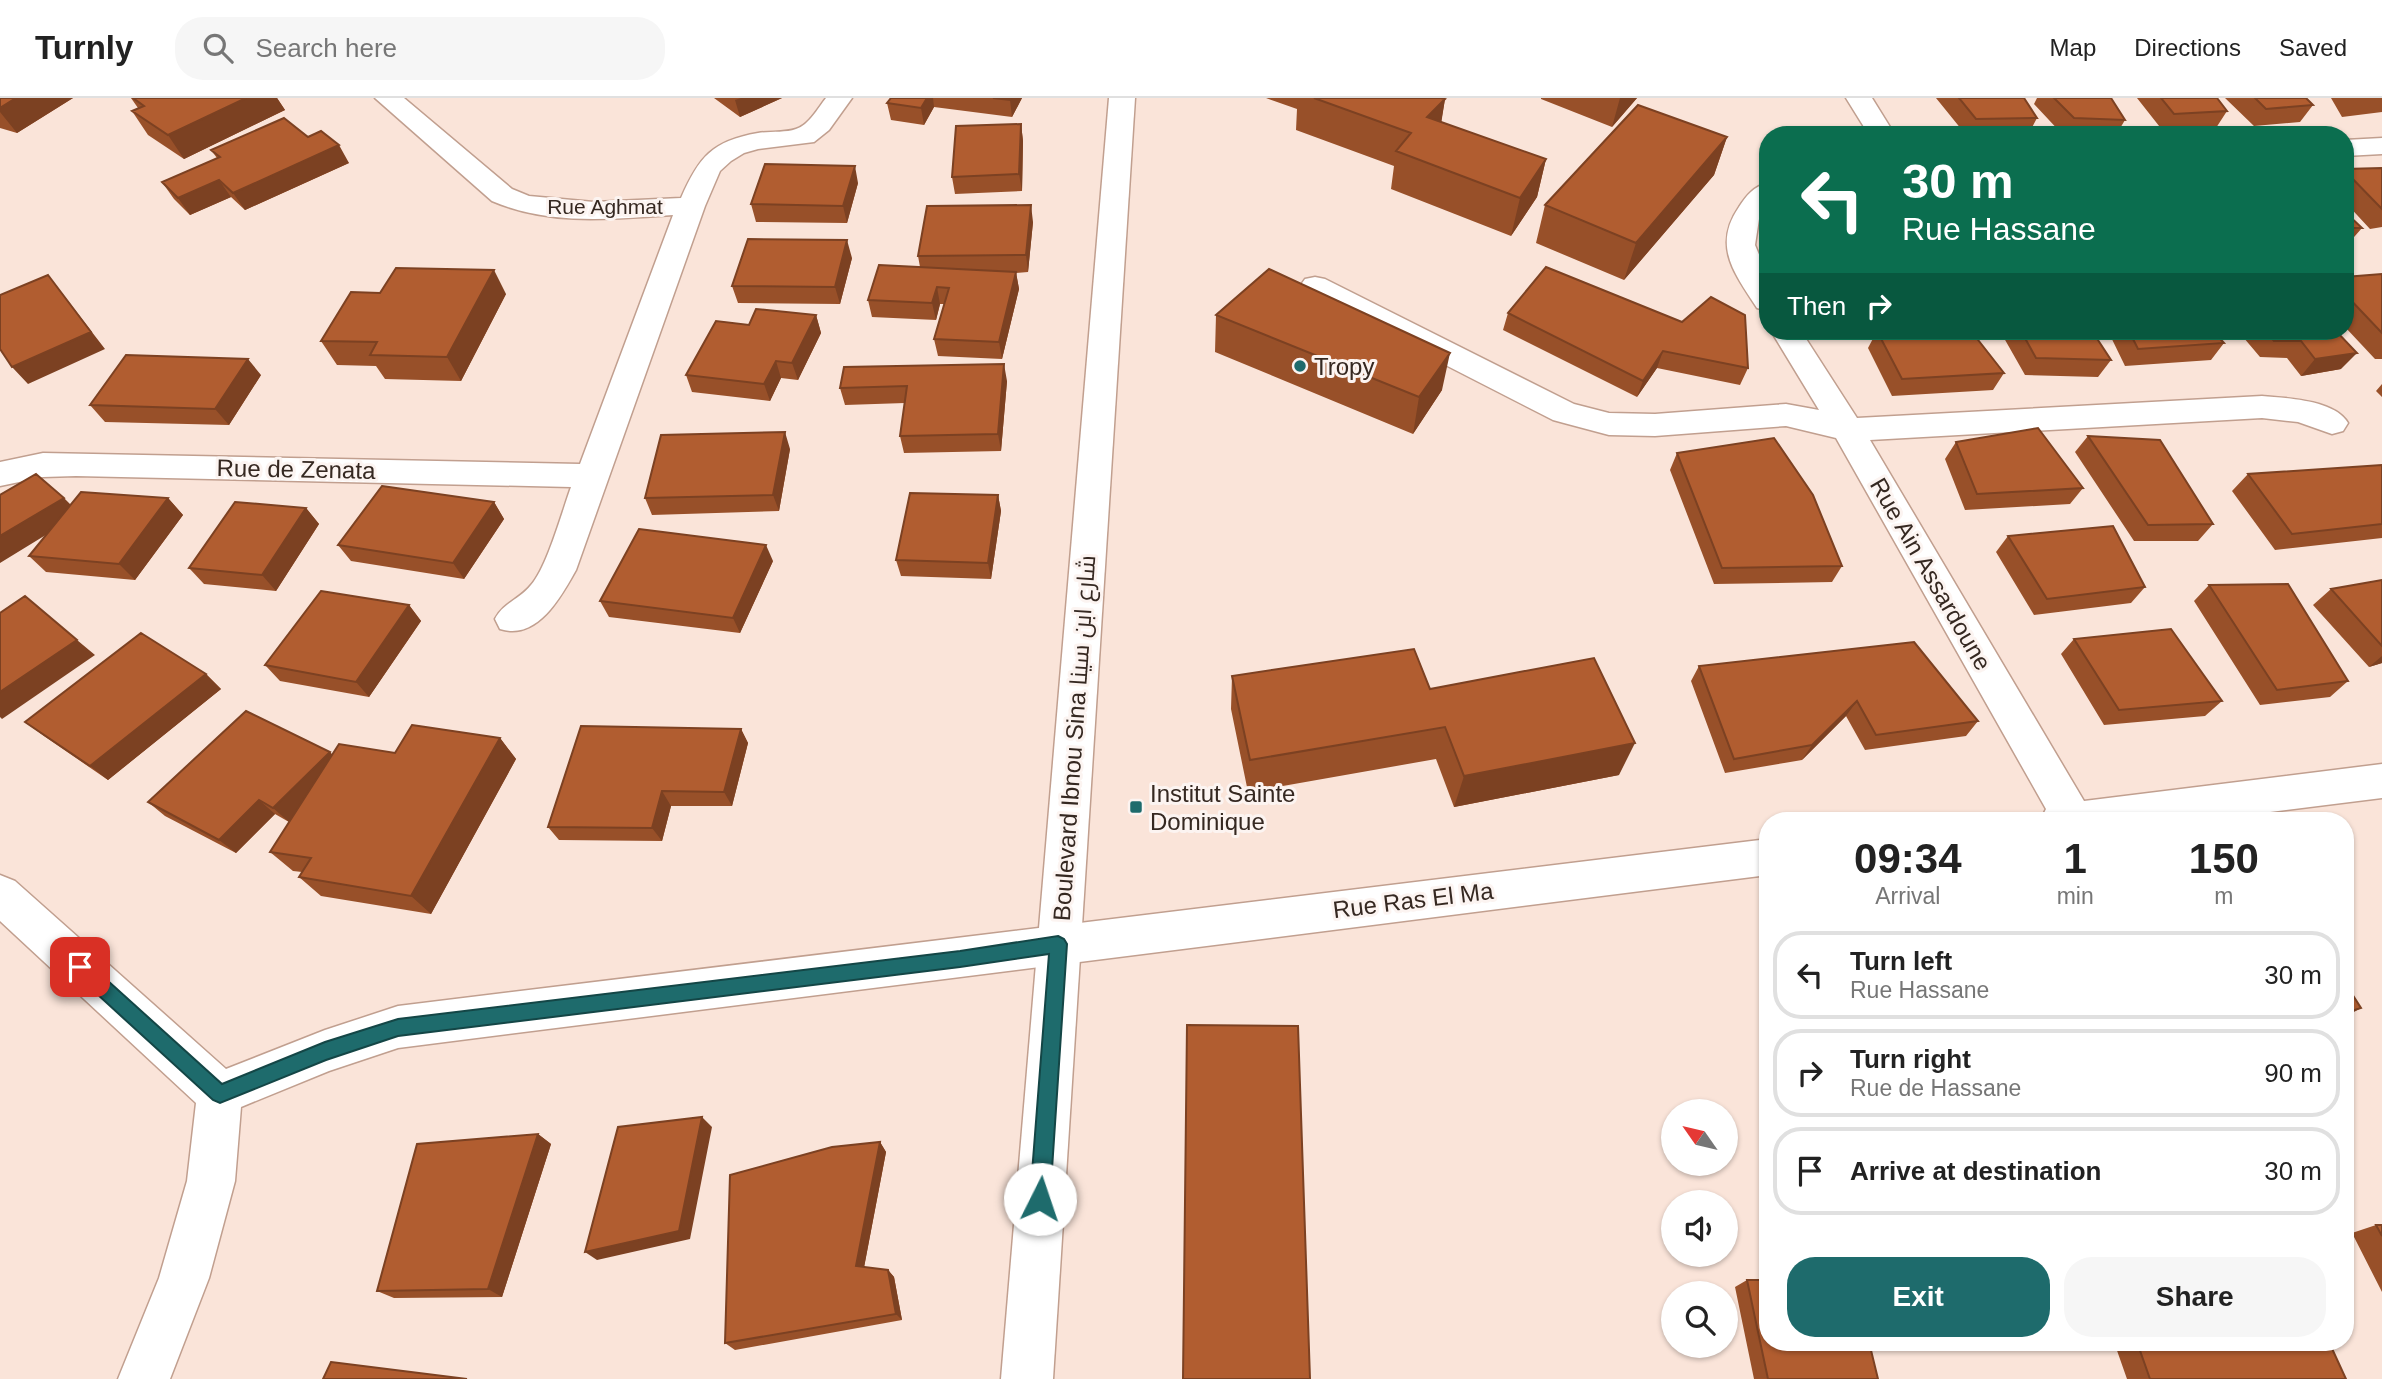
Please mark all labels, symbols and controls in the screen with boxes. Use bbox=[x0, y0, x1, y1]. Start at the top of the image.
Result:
search box bbox=[175, 17, 665, 80]
text: Turnly bbox=[35, 29, 133, 66]
icon: search bbox=[199, 29, 237, 67]
text: Search here bbox=[255, 33, 397, 63]
text: Map bbox=[2050, 34, 2096, 61]
text: Directions bbox=[2134, 34, 2241, 61]
text: Saved bbox=[2279, 34, 2347, 61]
icon: left bbox=[1787, 154, 1878, 245]
text: 30 m bbox=[1902, 154, 2014, 208]
street label: Rue Aghmat bbox=[547, 195, 663, 218]
text: Rue Hassane bbox=[1902, 211, 2096, 247]
icon: right bbox=[1860, 287, 1898, 325]
text: Then bbox=[1787, 291, 1846, 321]
place label: Tropy bbox=[1314, 353, 1374, 380]
marker: Tropy bbox=[1292, 358, 1308, 374]
street label: Rue de Zenata bbox=[216, 454, 376, 484]
street label: Rue Ain Assardoune bbox=[1865, 473, 1997, 675]
street label: Boulevard Ibnou Sina شارع ابن سينا bbox=[1048, 554, 1103, 922]
place label: Institut Sainte Dominique bbox=[1150, 780, 1295, 835]
marker: Institut Sainte Dominique bbox=[1128, 799, 1144, 815]
text: 09:34 bbox=[1854, 835, 1962, 882]
text: 1 bbox=[2063, 835, 2087, 882]
text: 150 bbox=[2189, 835, 2259, 882]
street label: Rue Ras El Ma bbox=[1331, 877, 1495, 923]
text: Arrival bbox=[1875, 883, 1940, 909]
text: min bbox=[2057, 883, 2094, 909]
text: m bbox=[2214, 883, 2233, 909]
pin bbox=[50, 937, 110, 997]
text: Turn left bbox=[1850, 946, 1952, 976]
icon: arrive bbox=[61, 948, 99, 986]
icon: left bbox=[1791, 956, 1829, 994]
text: 30 m bbox=[2264, 960, 2322, 990]
text: Rue Hassane bbox=[1850, 977, 1989, 1003]
text: Turn right bbox=[1850, 1044, 1971, 1074]
icon: right bbox=[1791, 1054, 1829, 1092]
text: 90 m bbox=[2264, 1058, 2322, 1088]
text: Rue de Hassane bbox=[1850, 1075, 2021, 1101]
north arrow bbox=[1661, 1099, 1738, 1176]
map controls bbox=[1661, 1099, 1738, 1358]
icon: arrive bbox=[1791, 1152, 1829, 1190]
text: Arrive at destination bbox=[1850, 1156, 2101, 1186]
text: 30 m bbox=[2264, 1156, 2322, 1186]
position arrow bbox=[1003, 1162, 1077, 1236]
button: sound bbox=[1661, 1190, 1738, 1267]
button: Exit bbox=[1787, 1257, 2050, 1337]
button: Share bbox=[2064, 1257, 2326, 1337]
button: search bbox=[1661, 1281, 1738, 1358]

